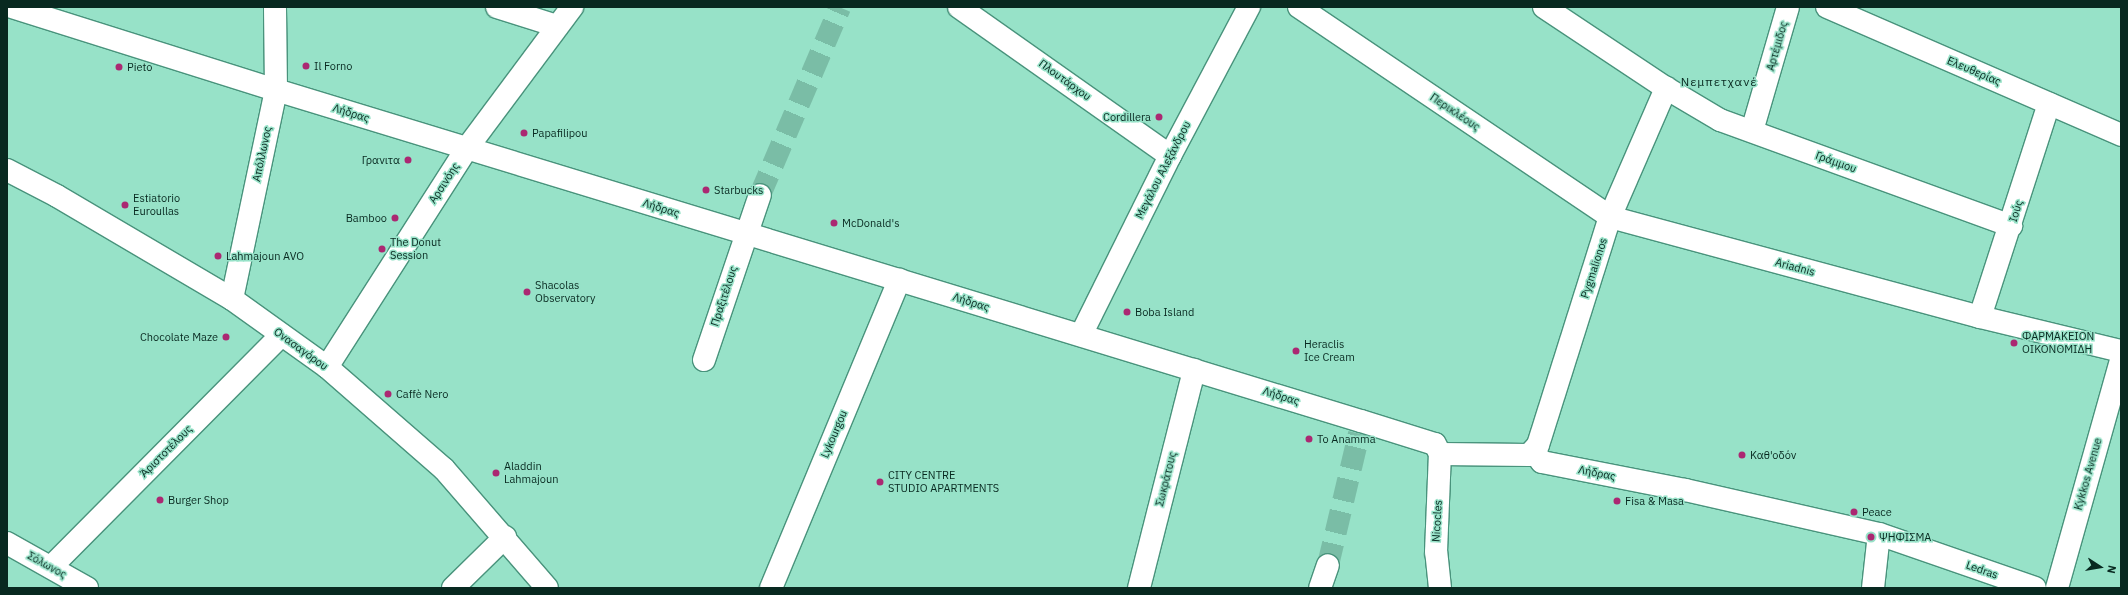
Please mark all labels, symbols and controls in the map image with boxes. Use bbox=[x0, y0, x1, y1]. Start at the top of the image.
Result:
street label: Αρτέμιδος bbox=[1764, 20, 1790, 72]
street label: Ελευθερίας bbox=[1945, 54, 2003, 88]
street label: Πλουτάρχου bbox=[1036, 57, 1094, 103]
place label: Il Forno bbox=[314, 59, 352, 73]
place label: Pieto bbox=[127, 60, 152, 74]
marker: Il Forno bbox=[301, 61, 311, 71]
marker: Pieto bbox=[114, 62, 124, 72]
district label: Νεμπετχανέ bbox=[1681, 75, 1757, 89]
street label: Περικλέους bbox=[1428, 90, 1482, 134]
street label: Λήδρας bbox=[331, 101, 371, 125]
place label: Cordillera bbox=[1103, 110, 1151, 124]
marker: Cordillera bbox=[1154, 112, 1164, 122]
street label: Μεγάλου Αλεξάνδρου bbox=[1133, 119, 1193, 221]
street label: Απόλλωνος bbox=[250, 125, 274, 183]
place label: Papafilipou bbox=[532, 126, 587, 140]
marker: Papafilipou bbox=[519, 128, 529, 138]
street label: Γράμμου bbox=[1814, 149, 1858, 175]
place label: Γρανιτα bbox=[362, 153, 400, 167]
marker: Γρανιτα bbox=[403, 155, 413, 165]
street label: Αρσινόης bbox=[426, 160, 462, 206]
place label: Starbucks bbox=[714, 183, 763, 197]
marker: Starbucks bbox=[701, 185, 711, 195]
place label: Estiatorio Euroullas bbox=[133, 192, 180, 218]
street label: Λήδρας bbox=[641, 196, 681, 220]
street label: Ιούς bbox=[2006, 199, 2026, 223]
marker: Estiatorio Euroullas bbox=[120, 200, 130, 210]
place label: Bamboo bbox=[346, 211, 387, 225]
marker: Bamboo bbox=[390, 213, 400, 223]
place label: McDonald's bbox=[842, 216, 900, 230]
marker: McDonald's bbox=[829, 218, 839, 228]
place label: The Donut Session bbox=[390, 236, 441, 262]
street label: Pygmalionos bbox=[1578, 236, 1610, 300]
marker: The Donut Session bbox=[377, 244, 387, 254]
place label: Lahmajoun AVO bbox=[226, 249, 304, 263]
marker: Lahmajoun AVO bbox=[213, 251, 223, 261]
street label: Ariadnis bbox=[1774, 255, 1816, 279]
street label: Πραξιτέλους bbox=[708, 264, 740, 328]
place label: Shacolas Observatory bbox=[535, 279, 596, 305]
marker: Shacolas Observatory bbox=[522, 287, 532, 297]
street label: Λήδρας bbox=[951, 290, 991, 314]
place label: Boba Island bbox=[1135, 305, 1194, 319]
marker: Boba Island bbox=[1122, 307, 1132, 317]
street label: Ονασαγόρου bbox=[271, 325, 331, 373]
place label: Chocolate Maze bbox=[140, 330, 218, 344]
place label: ΦΑΡΜΑΚΕΙΟΝ ΟΙΚΟΝΟΜΙΔΗ bbox=[2022, 330, 2094, 356]
marker: Chocolate Maze bbox=[221, 332, 231, 342]
place label: Heraclis Ice Cream bbox=[1304, 338, 1355, 364]
marker: ΦΑΡΜΑΚΕΙΟΝ ΟΙΚΟΝΟΜΙΔΗ bbox=[2009, 338, 2019, 348]
marker: Heraclis Ice Cream bbox=[1291, 346, 1301, 356]
street label: Λήδρας bbox=[1261, 384, 1301, 408]
place label: Caffè Nero bbox=[396, 387, 448, 401]
marker: Caffè Nero bbox=[383, 389, 393, 399]
street label: Lykourgou bbox=[818, 408, 850, 460]
street label: Ἀριστοτέλους bbox=[137, 422, 195, 480]
place label: To Anamma bbox=[1317, 432, 1376, 446]
marker: To Anamma bbox=[1304, 434, 1314, 444]
street label: Kykkos Avenue bbox=[2071, 436, 2105, 512]
place label: Καθ'οδόν bbox=[1750, 448, 1796, 462]
street label: Σωκράτους bbox=[1153, 450, 1179, 508]
marker: Καθ'οδόν bbox=[1737, 450, 1747, 460]
place label: Aladdin Lahmajoun bbox=[504, 460, 559, 486]
street label: Λήδρας bbox=[1577, 463, 1617, 483]
marker: Aladdin Lahmajoun bbox=[491, 468, 501, 478]
place label: CITY CENTRE STUDIO APARTMENTS bbox=[888, 469, 999, 495]
marker: CITY CENTRE STUDIO APARTMENTS bbox=[875, 477, 885, 487]
place label: Burger Shop bbox=[168, 493, 229, 507]
place label: Fisa & Masa bbox=[1625, 494, 1684, 508]
marker: Burger Shop bbox=[155, 495, 165, 505]
marker: Fisa & Masa bbox=[1612, 496, 1622, 506]
street label: Nicocles bbox=[1429, 500, 1445, 542]
place label: Peace bbox=[1862, 505, 1892, 519]
marker: Peace bbox=[1849, 507, 1859, 517]
place label: ΨΗΦΙΣΜΑ bbox=[1879, 530, 1931, 544]
marker: ΨΗΦΙΣΜΑ bbox=[1866, 532, 1876, 542]
north arrow bbox=[2080, 547, 2120, 587]
street label: Σόλωνος bbox=[25, 549, 69, 581]
street label: Ledras bbox=[1964, 558, 2000, 582]
text: N bbox=[2104, 564, 2119, 575]

